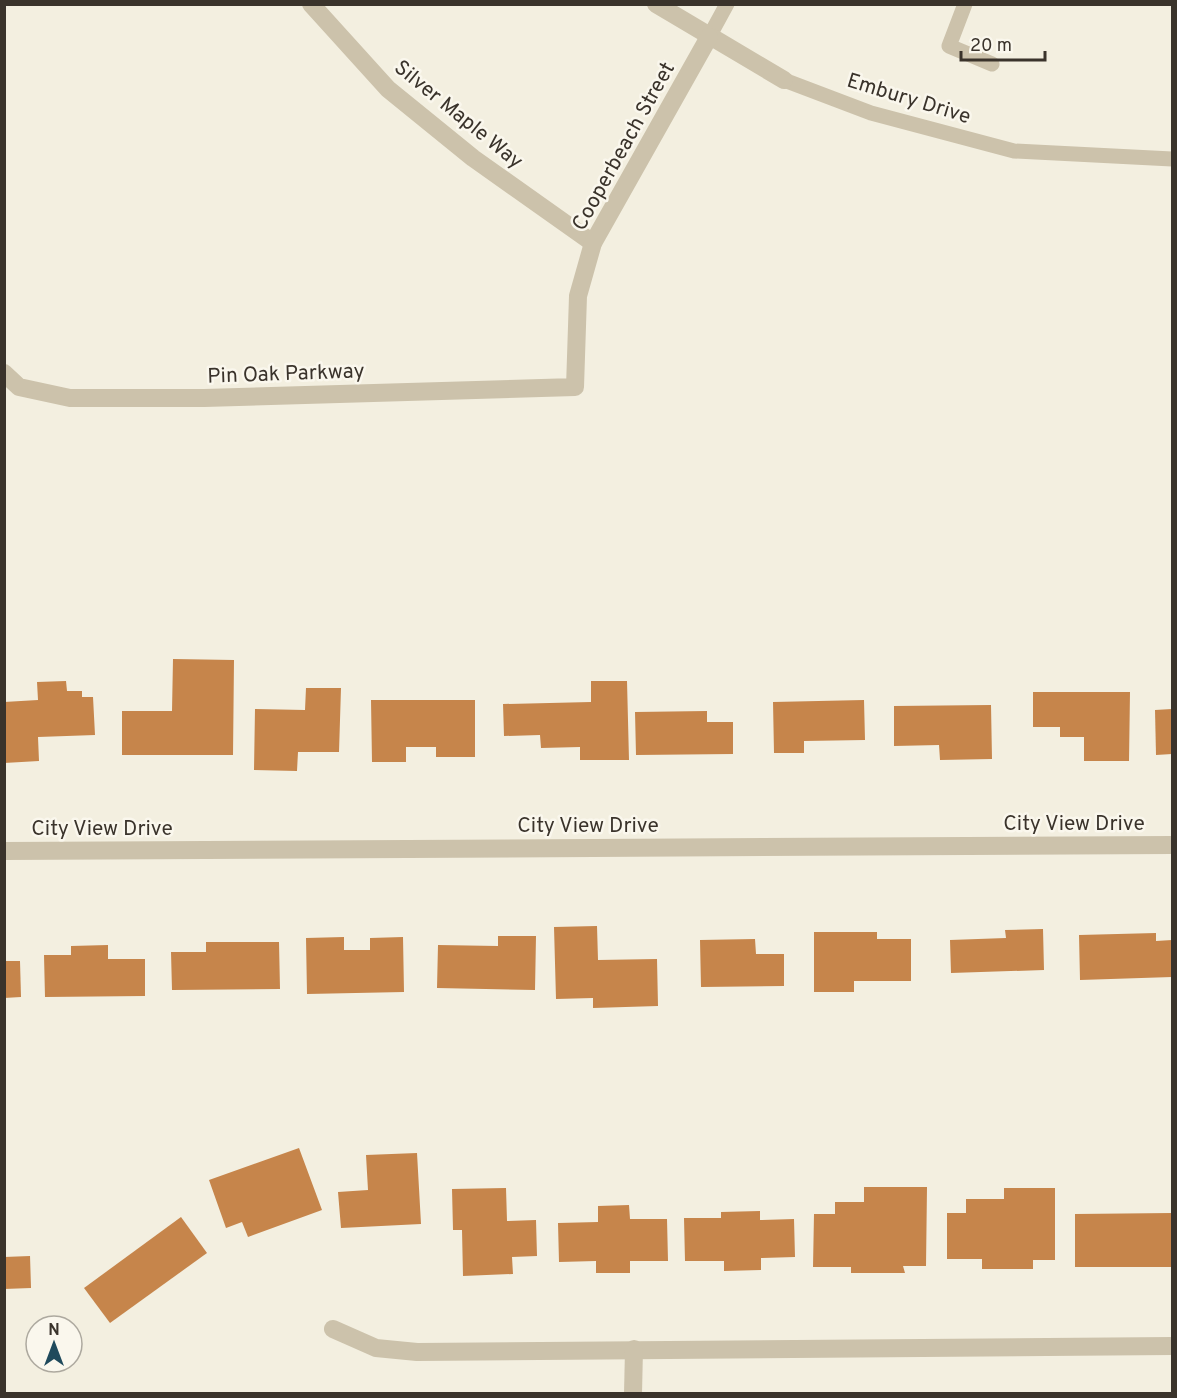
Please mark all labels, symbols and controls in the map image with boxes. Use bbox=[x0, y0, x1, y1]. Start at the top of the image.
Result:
scale bar bbox=[961, 24, 1045, 62]
text: 20 m bbox=[970, 35, 1012, 58]
street label: Silver Maple Way bbox=[388, 55, 528, 176]
street label: Cooperbeach Street bbox=[567, 58, 682, 236]
street label: Embury Drive bbox=[843, 68, 974, 131]
street label: Pin Oak Parkway bbox=[207, 358, 365, 391]
street label: City View Drive bbox=[1003, 811, 1145, 838]
street label: City View Drive bbox=[517, 813, 659, 840]
street label: City View Drive bbox=[31, 816, 173, 843]
north arrow bbox=[24, 1314, 84, 1374]
text: N bbox=[48, 1321, 60, 1341]

